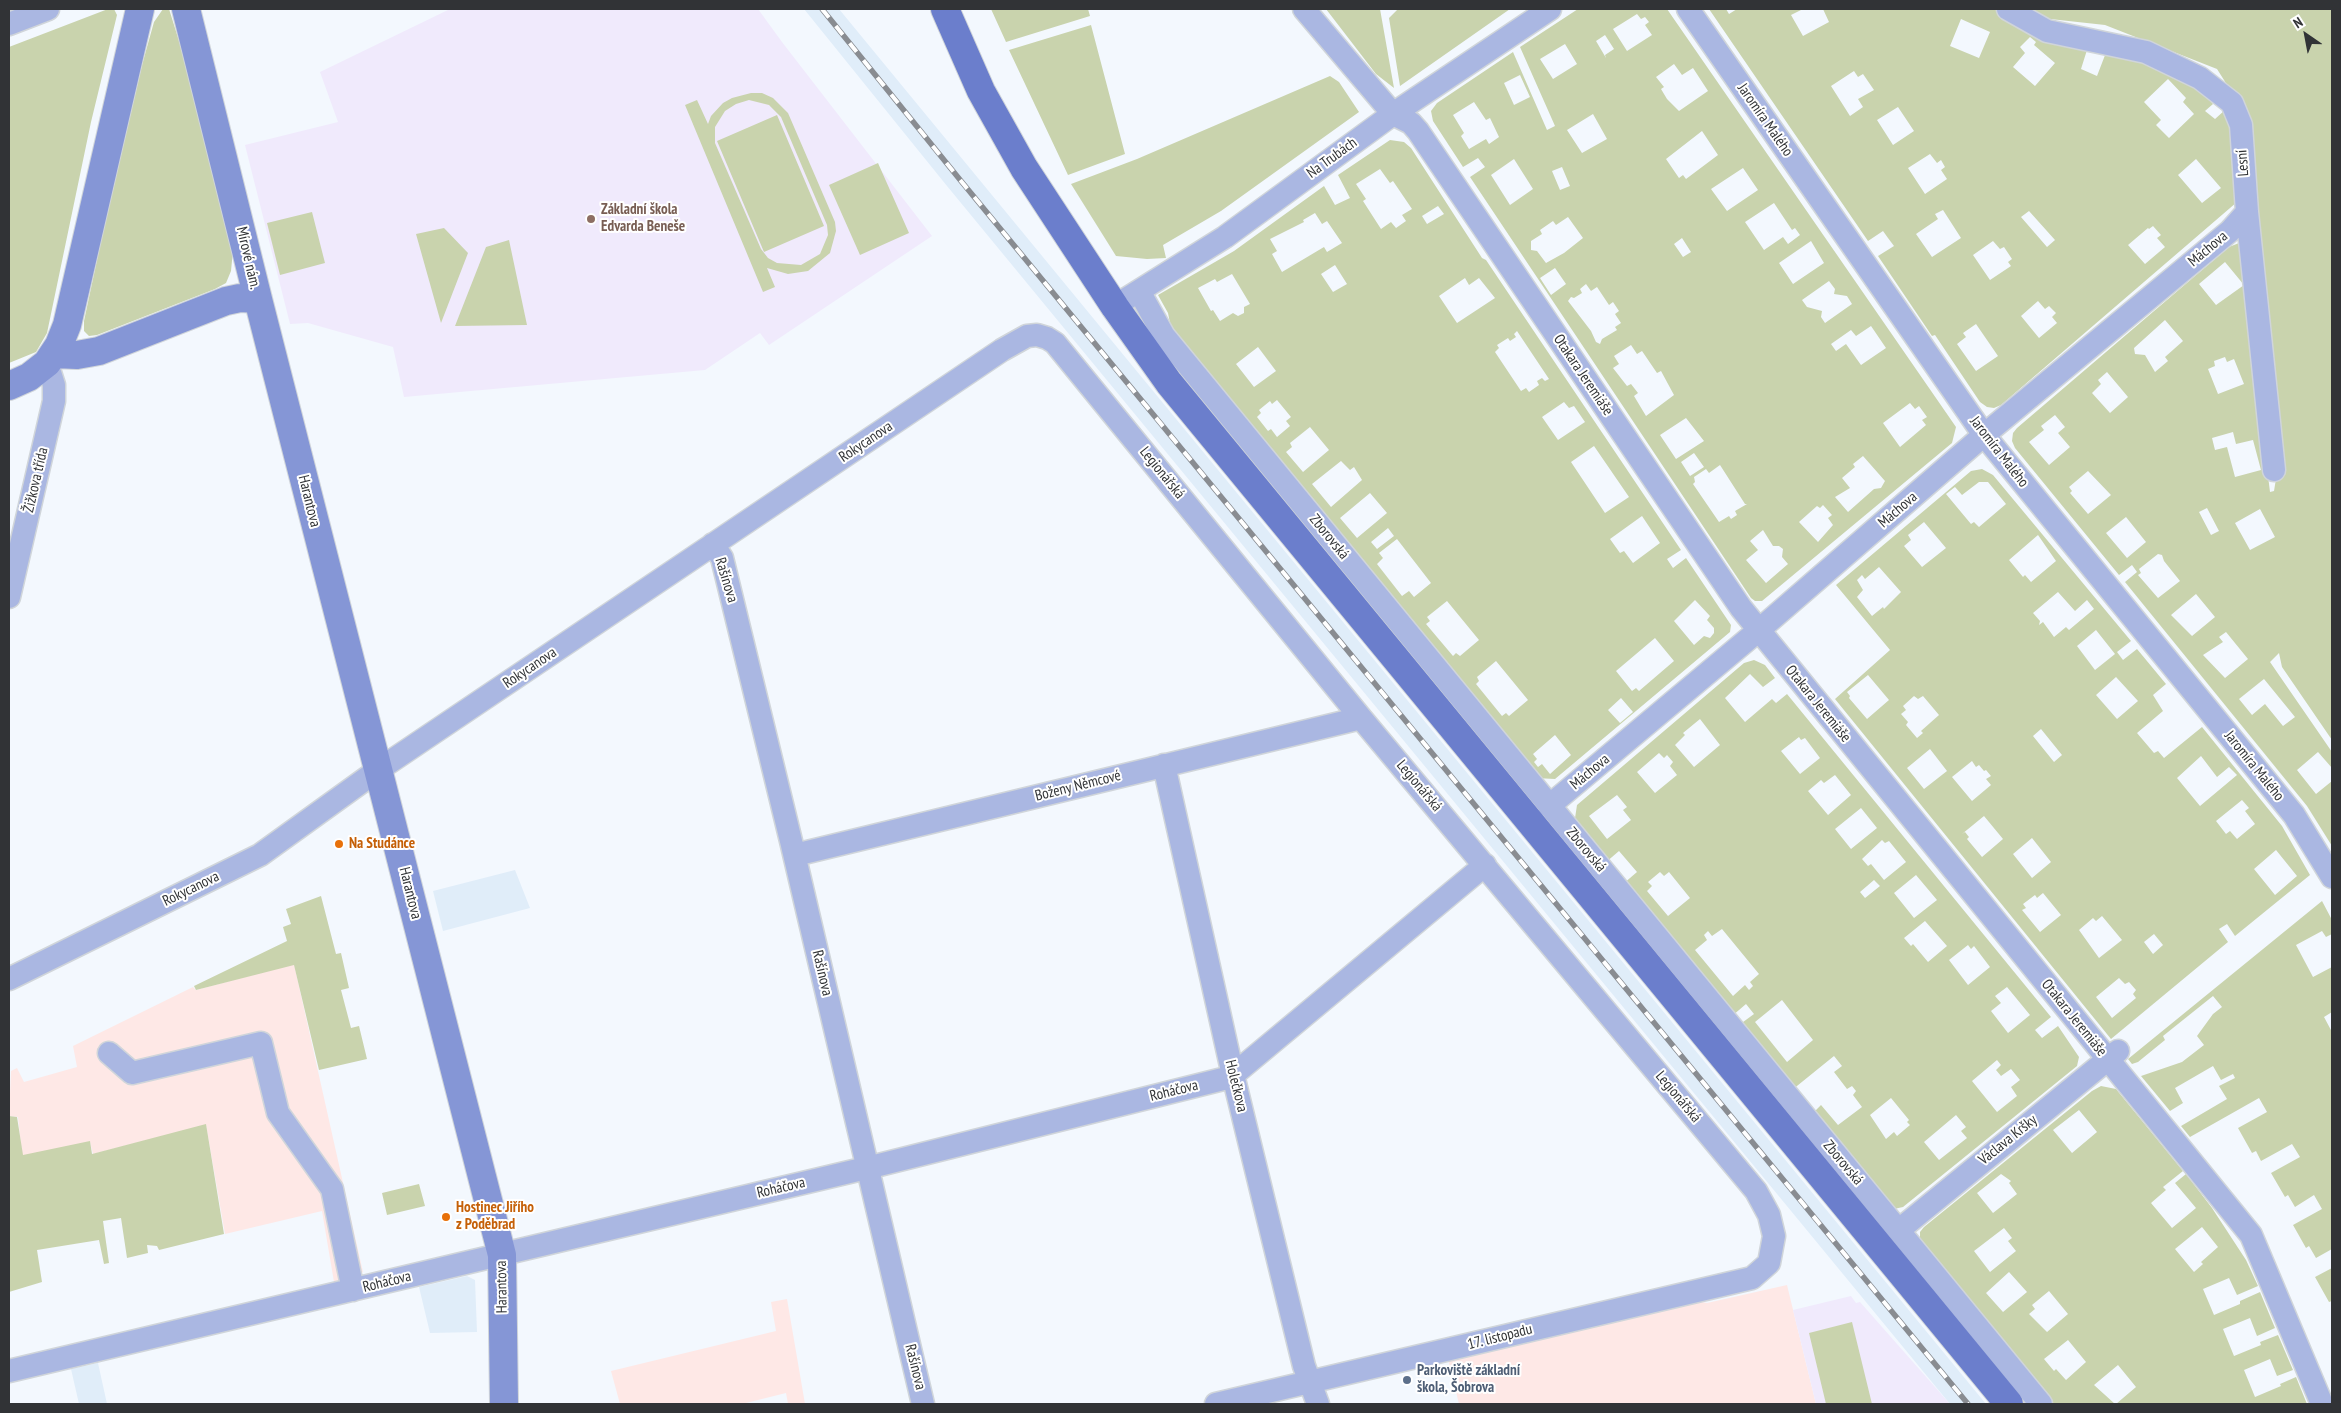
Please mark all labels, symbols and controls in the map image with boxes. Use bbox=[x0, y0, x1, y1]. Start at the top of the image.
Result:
north arrow bbox=[2281, 10, 2331, 60]
text: N bbox=[2290, 13, 2306, 32]
street label: Jaromíra Malého bbox=[1733, 80, 1797, 160]
street label: Na Trubách bbox=[1303, 134, 1361, 182]
street label: Lesní bbox=[2233, 149, 2253, 177]
place label: Základní škola Edvarda Beneše bbox=[601, 201, 685, 236]
marker: Základní škola Edvarda Beneše bbox=[585, 213, 597, 225]
street label: Mírové nám. bbox=[232, 225, 264, 291]
street label: Máchova bbox=[2185, 227, 2231, 271]
street label: Otakara Jeremiáše bbox=[1549, 331, 1617, 419]
street label: Jaromíra Malého bbox=[1966, 413, 2032, 491]
street label: Rokycanova bbox=[836, 418, 896, 466]
street label: Legionářská bbox=[1136, 443, 1188, 503]
street label: Žižkova třída bbox=[20, 446, 52, 514]
street label: Harantova bbox=[294, 473, 324, 529]
street label: Máchova bbox=[1875, 488, 1921, 532]
street label: Zborovská bbox=[1305, 511, 1353, 563]
street label: Rašínova bbox=[711, 555, 741, 605]
street label: Rokycanova bbox=[500, 644, 560, 692]
street label: Otakara Jeremiáše bbox=[1781, 662, 1855, 746]
street label: Jaromíra Malého bbox=[2220, 727, 2288, 805]
street label: Máchova bbox=[1567, 750, 1613, 794]
street label: Legionářská bbox=[1392, 757, 1446, 815]
street label: Boženy Němcové bbox=[1033, 767, 1123, 805]
street label: Zborovská bbox=[1562, 824, 1610, 876]
place label: Na Studánce bbox=[349, 835, 415, 853]
marker: Na Studánce bbox=[333, 838, 345, 850]
street label: Harantova bbox=[395, 865, 425, 921]
street label: Rokycanova bbox=[160, 868, 222, 910]
street label: Rašínova bbox=[808, 948, 836, 998]
street label: Otakara Jeremiáše bbox=[2037, 976, 2111, 1060]
street label: Holečkova bbox=[1221, 1058, 1251, 1114]
street label: Legionářská bbox=[1651, 1068, 1705, 1126]
street label: Roháčova bbox=[1148, 1076, 1200, 1106]
street label: Václava Kršky bbox=[1975, 1111, 2041, 1169]
street label: Zborovská bbox=[1819, 1137, 1867, 1189]
street label: Roháčova bbox=[755, 1174, 807, 1202]
place label: Hostinec Jiřího z Poděbrad bbox=[456, 1199, 534, 1234]
marker: Hostinec Jiřího z Poděbrad bbox=[440, 1211, 452, 1223]
street label: Harantova bbox=[493, 1260, 511, 1314]
street label: Roháčova bbox=[361, 1267, 413, 1297]
street label: 17. listopadu bbox=[1466, 1320, 1534, 1354]
street label: Rašínova bbox=[901, 1342, 929, 1392]
place label: Parkoviště základní škola, Šobrova bbox=[1417, 1362, 1520, 1397]
marker: Parkoviště základní škola, Šobrova bbox=[1401, 1374, 1413, 1386]

